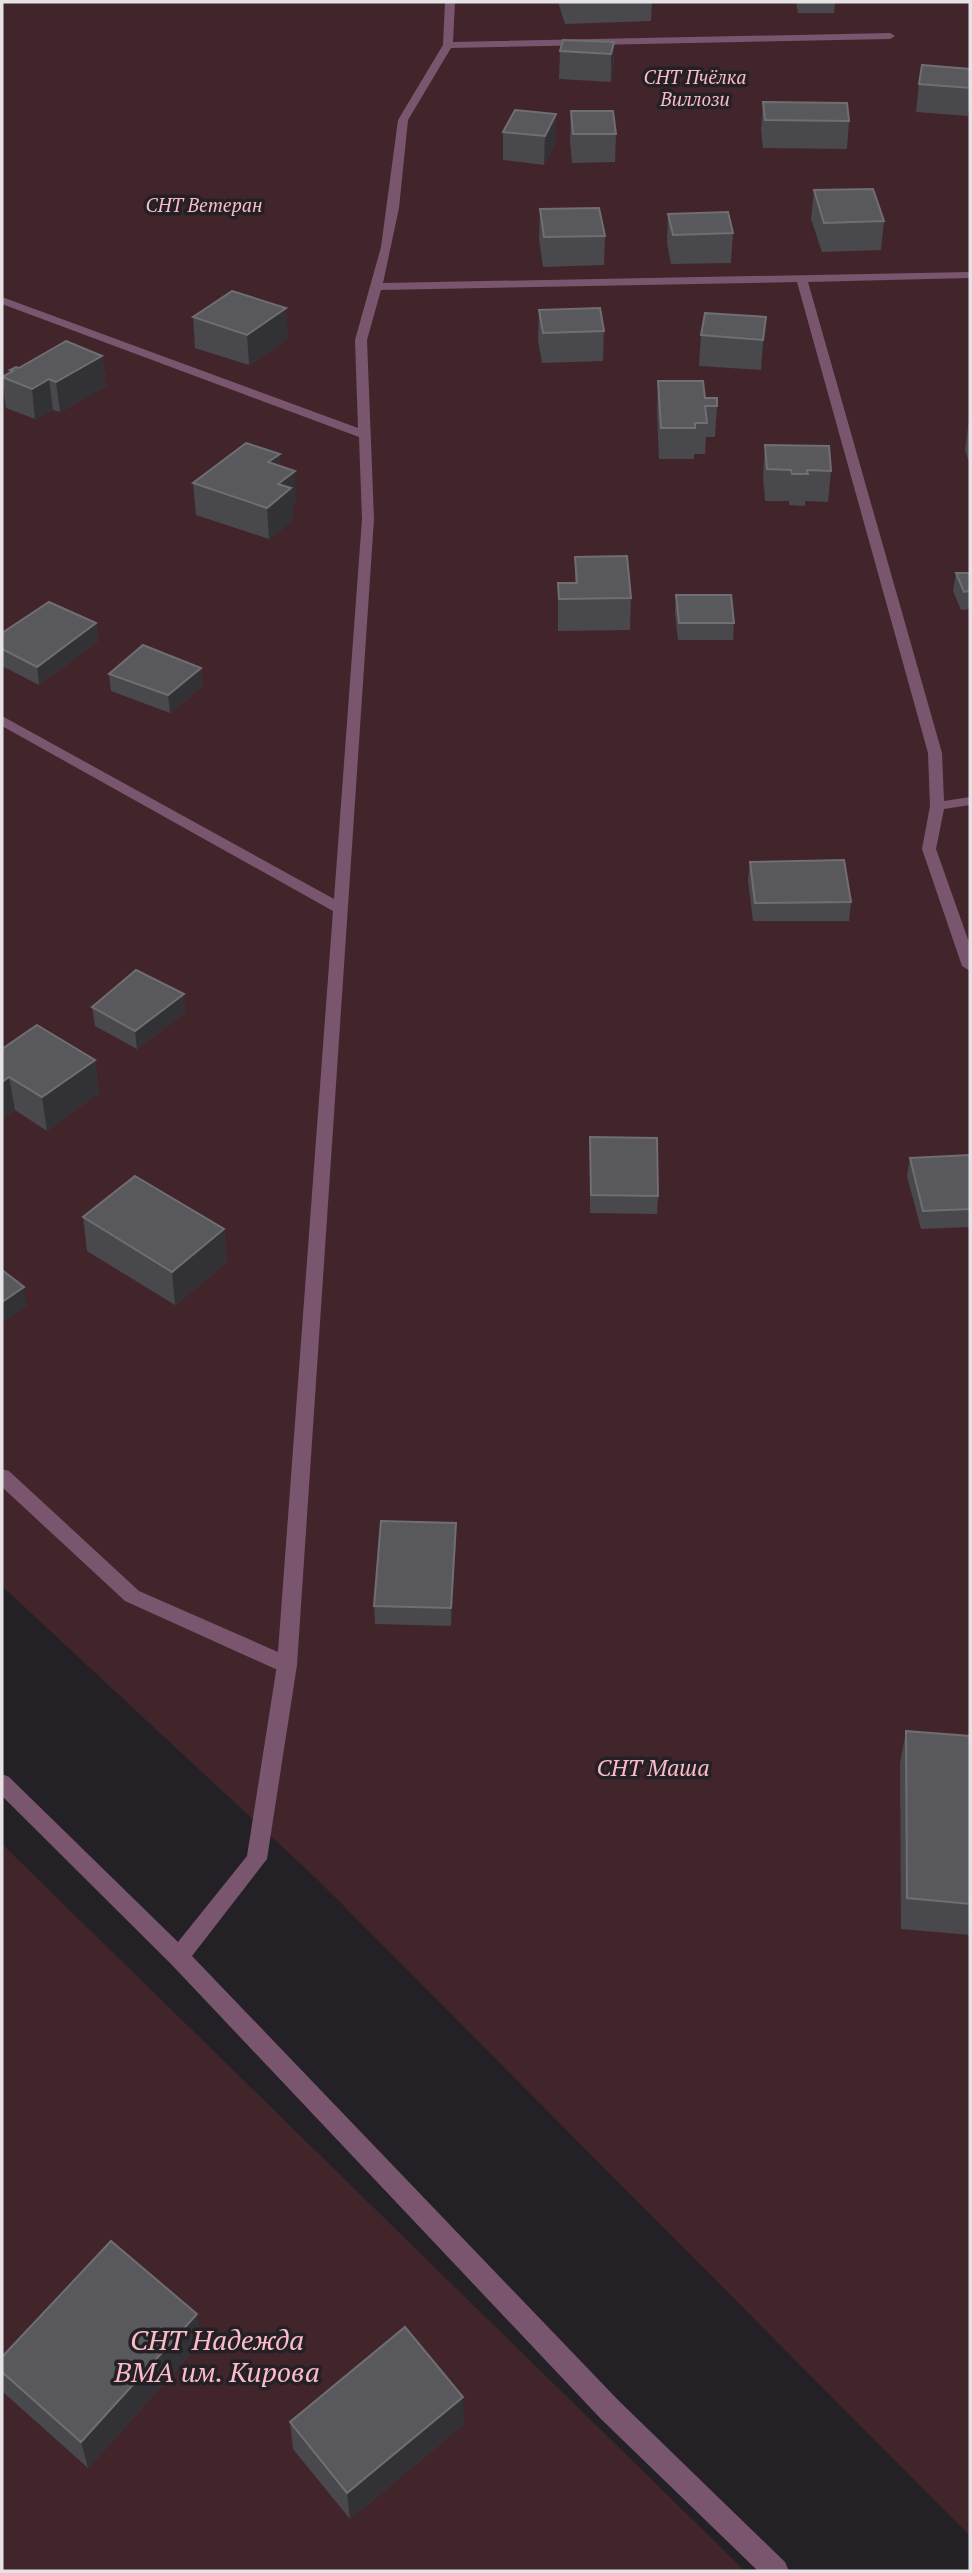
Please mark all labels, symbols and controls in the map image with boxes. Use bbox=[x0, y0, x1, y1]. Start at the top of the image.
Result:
park label: СНТ Пчёлка Виллози bbox=[644, 64, 746, 111]
park label: СНТ Ветеран bbox=[146, 192, 262, 217]
park label: СНТ Маша bbox=[596, 1752, 710, 1783]
park label: СНТ Надежда ВМА им. Кирова bbox=[113, 2321, 320, 2390]

